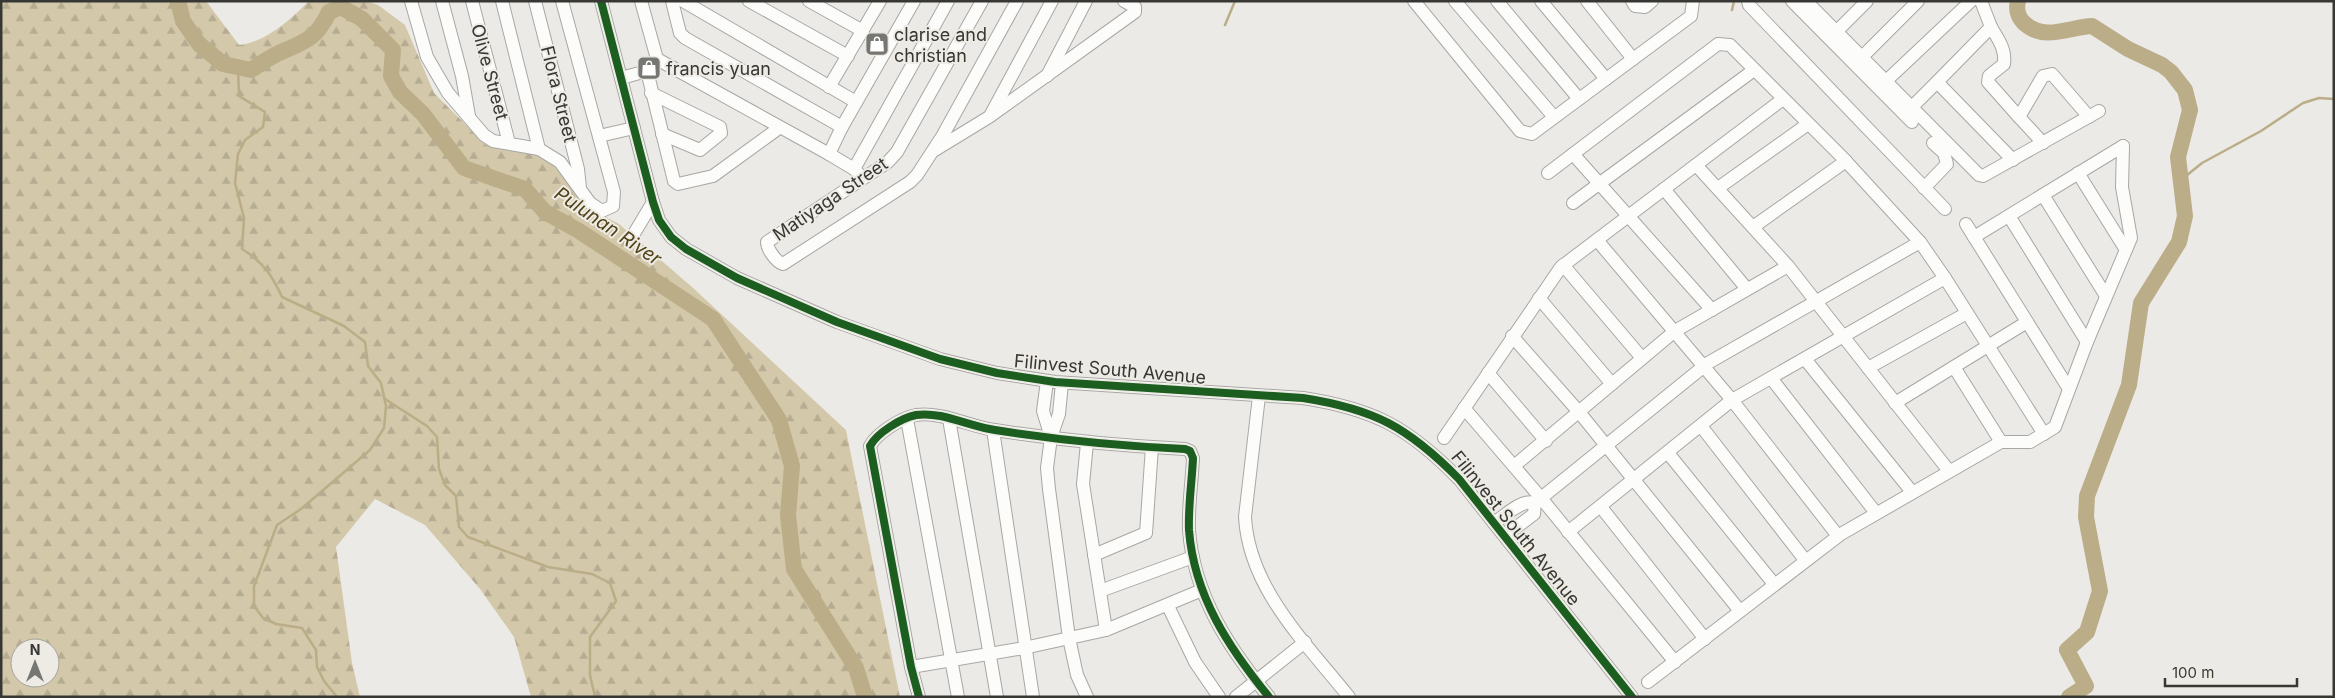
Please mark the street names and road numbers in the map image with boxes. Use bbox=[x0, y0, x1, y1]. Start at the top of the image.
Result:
street label: Olive Street bbox=[467, 22, 513, 122]
street label: Flora Street bbox=[537, 44, 581, 144]
street label: Matiyaga Street bbox=[769, 153, 891, 245]
street label: Filinvest South Avenue bbox=[1013, 350, 1207, 388]
street label: Filinvest South Avenue bbox=[1447, 447, 1585, 609]

